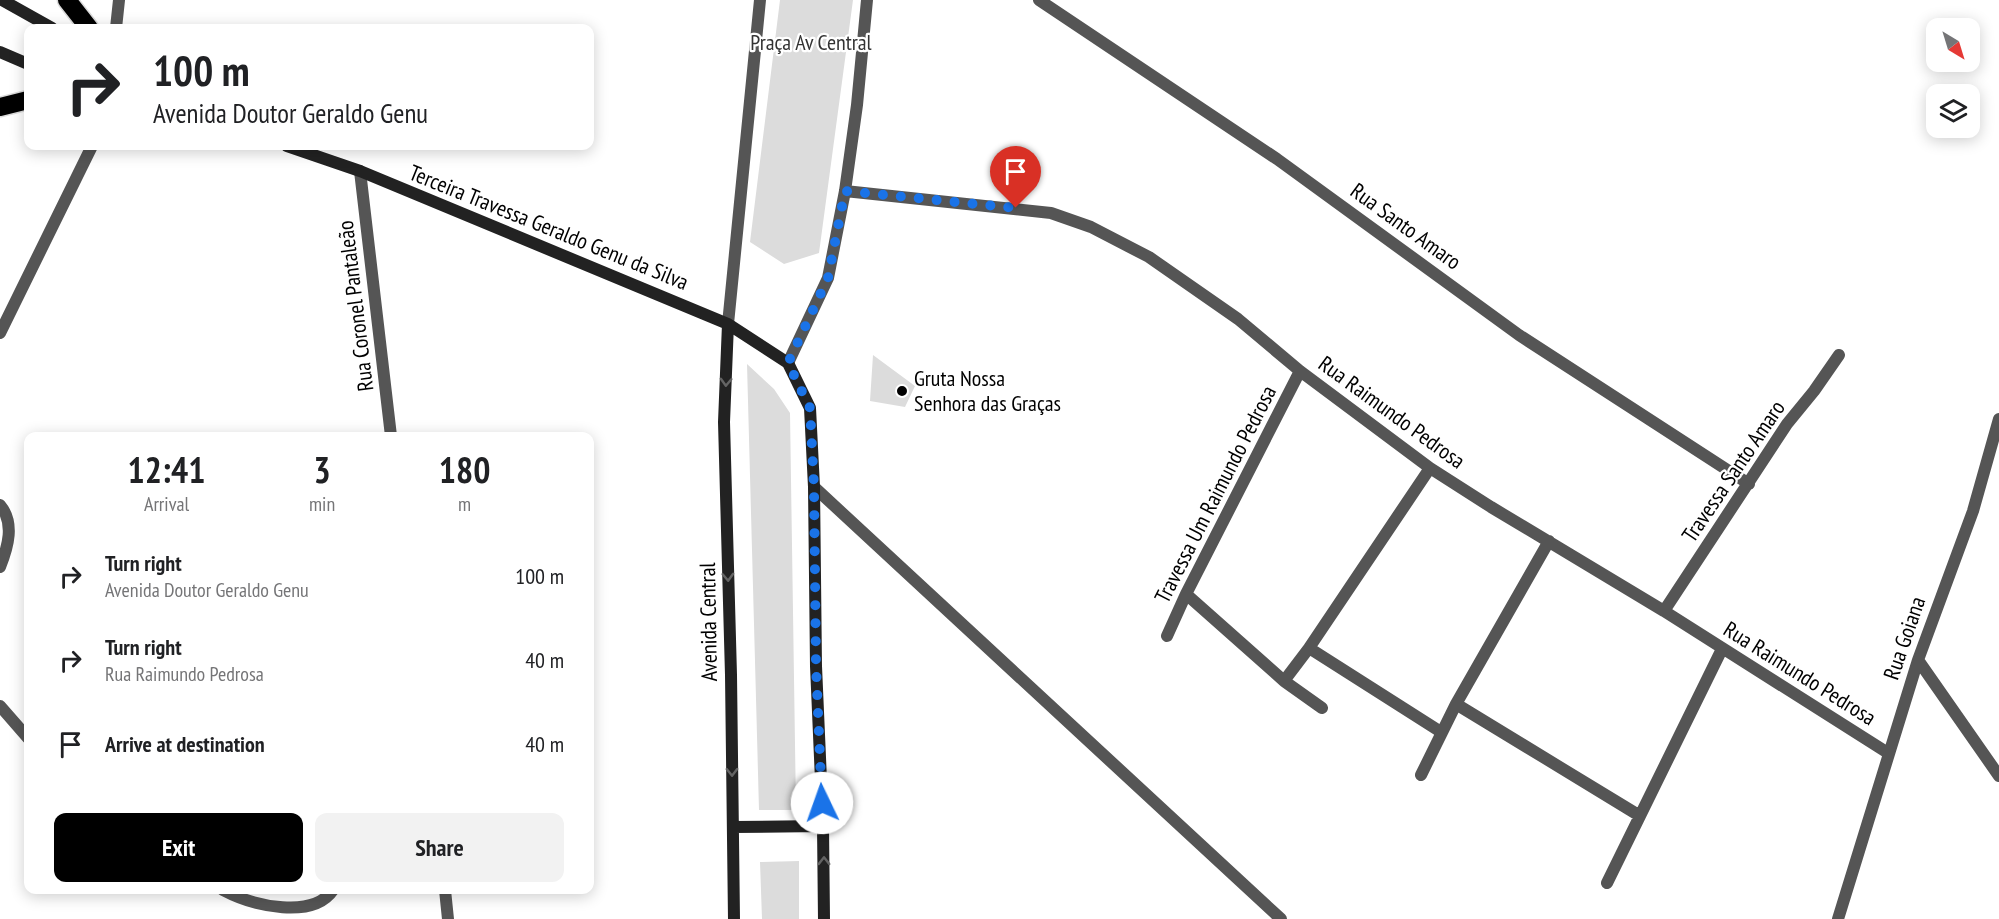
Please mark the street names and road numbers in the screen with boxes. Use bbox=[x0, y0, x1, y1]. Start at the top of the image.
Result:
street label: Terceira Travessa Geraldo Genu da Silva bbox=[405, 158, 693, 296]
street label: Rua Santo Amaro bbox=[1345, 176, 1467, 276]
street label: Rua Coronel Pantaleão bbox=[331, 219, 379, 393]
street label: Rua Raimundo Pedrosa bbox=[1313, 349, 1471, 475]
street label: Travessa Um Raimundo Pedrosa bbox=[1148, 381, 1282, 607]
street label: Travessa Santo Amaro bbox=[1675, 395, 1791, 547]
street label: Avenida Central bbox=[693, 561, 723, 682]
street label: Rua Goiana bbox=[1877, 593, 1931, 683]
street label: Rua Raimundo Pedrosa bbox=[1719, 615, 1881, 731]

